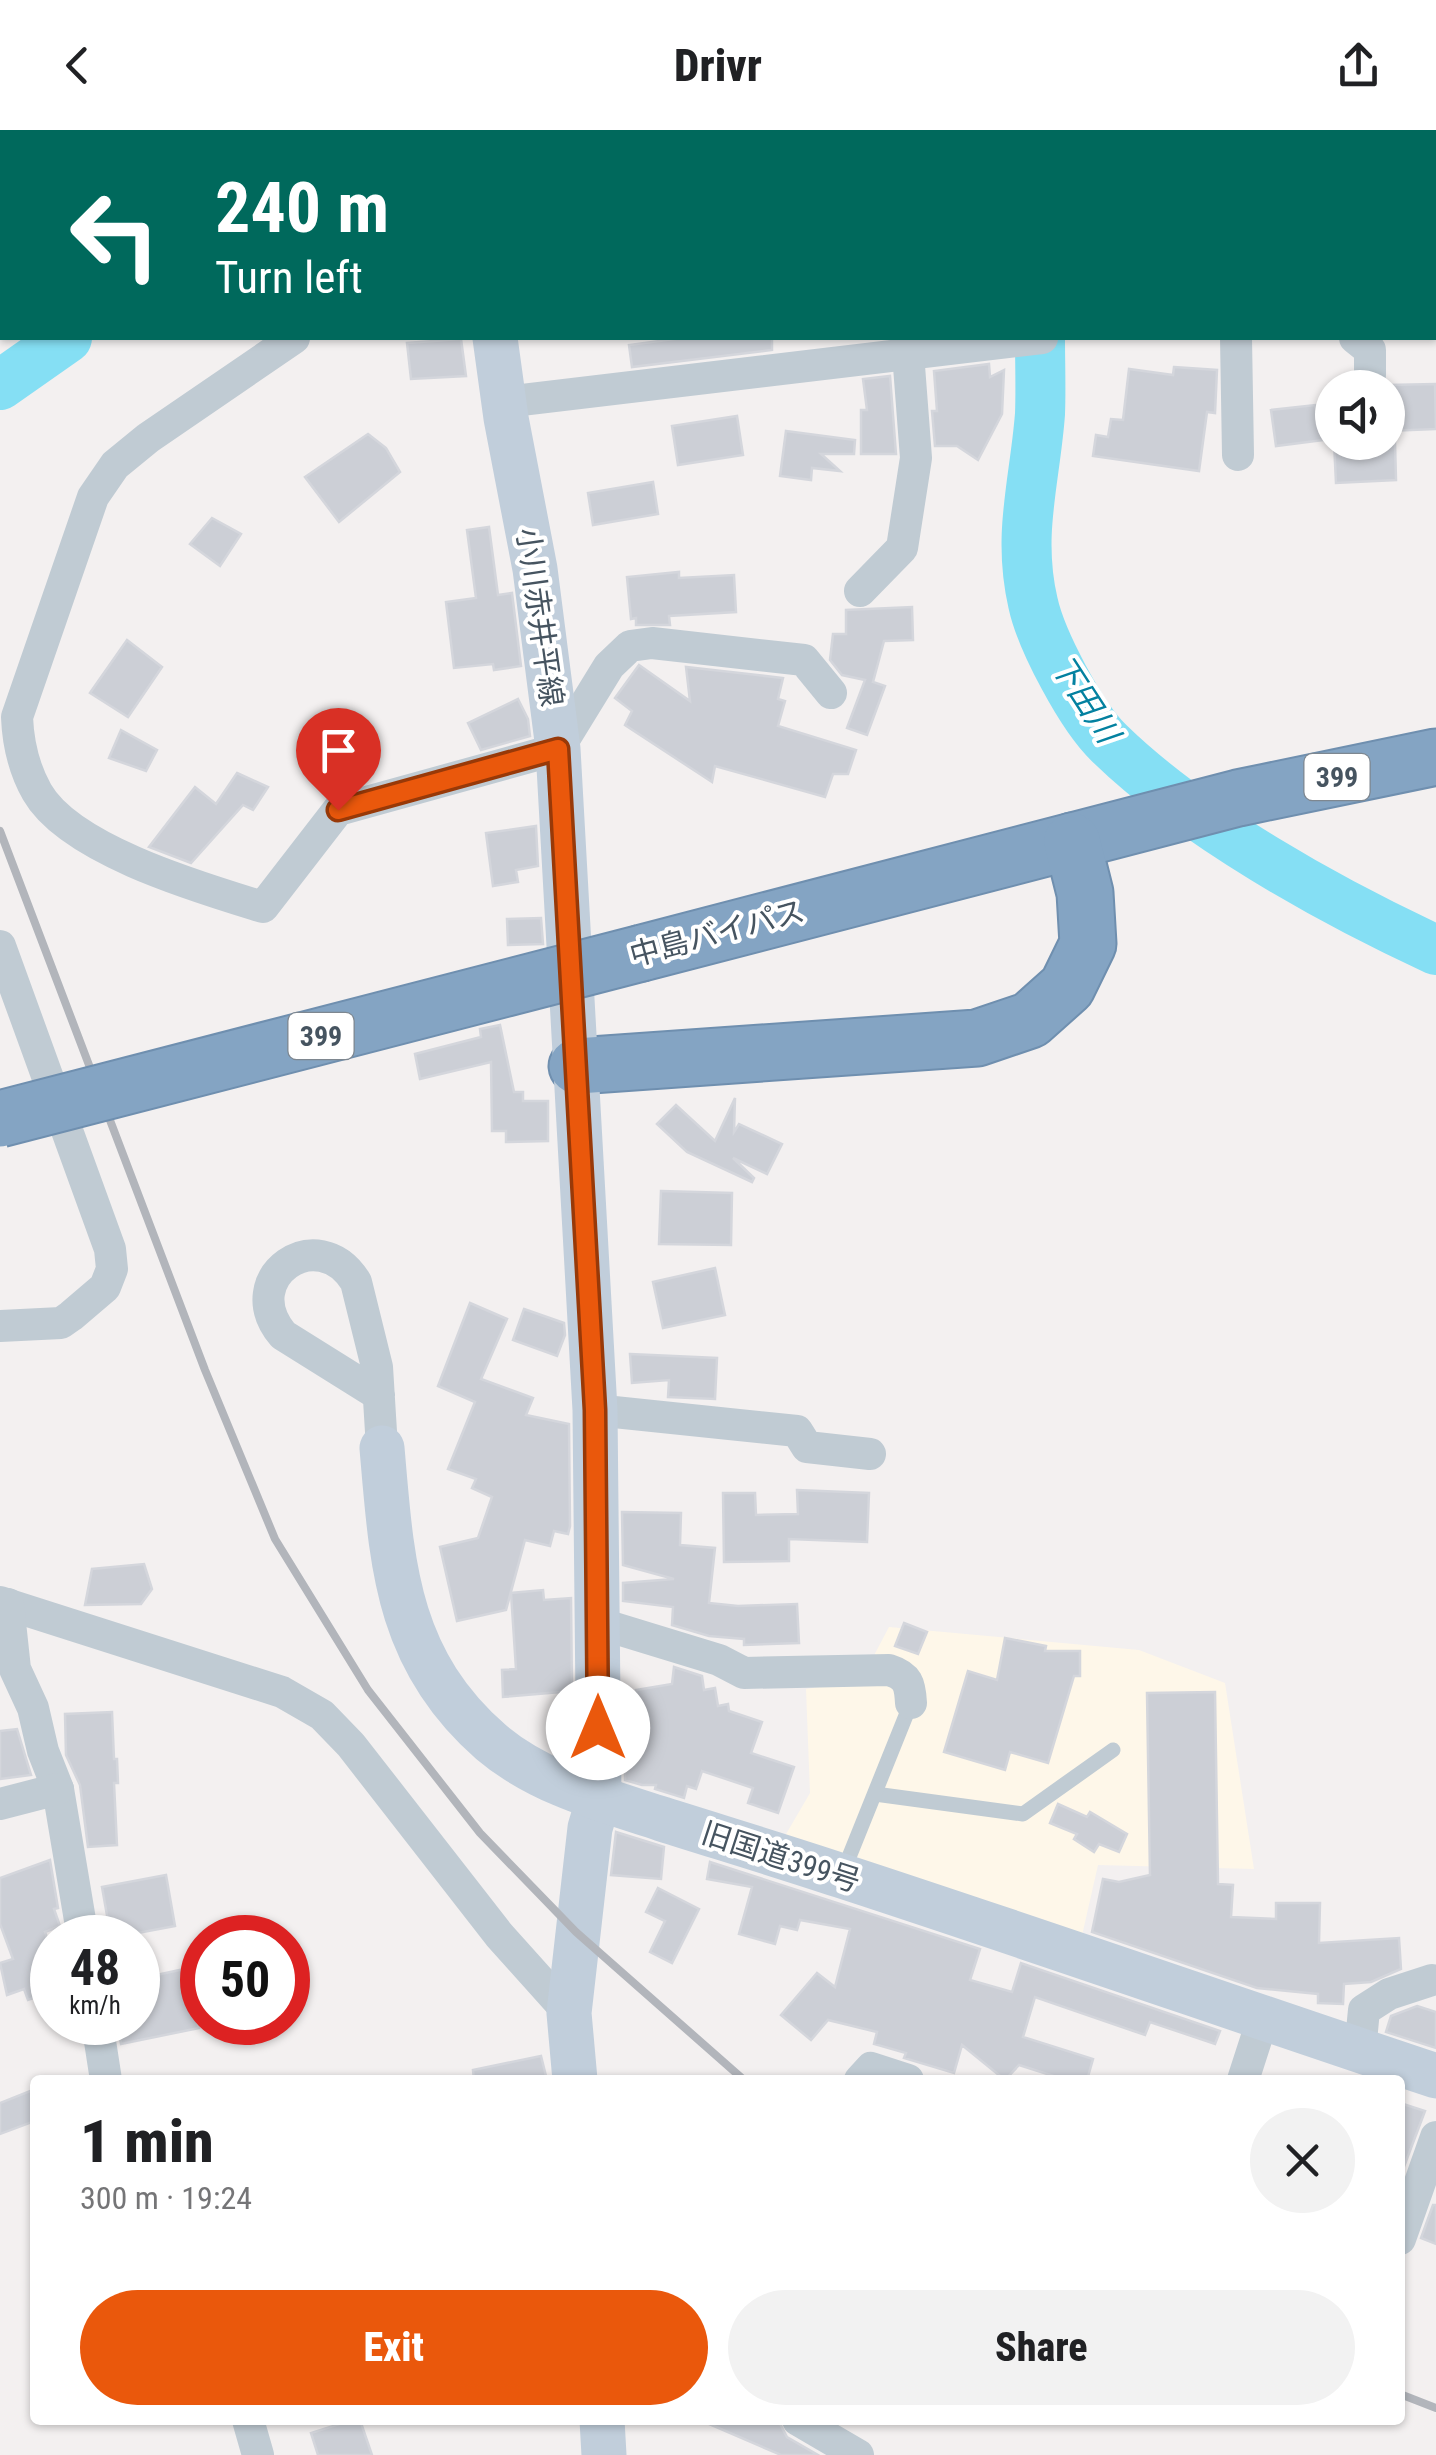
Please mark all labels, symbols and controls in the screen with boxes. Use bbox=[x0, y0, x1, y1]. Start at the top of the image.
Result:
icon: back bbox=[50, 38, 105, 93]
icon: share bbox=[1331, 38, 1386, 93]
text: Drivr bbox=[674, 39, 762, 92]
text: 240 m bbox=[215, 167, 389, 249]
icon: left bbox=[50, 170, 180, 300]
text: Turn left bbox=[215, 251, 363, 304]
map controls bbox=[1315, 370, 1405, 460]
button: sound bbox=[1315, 370, 1405, 460]
street label: 小川赤井平線 bbox=[510, 525, 570, 709]
water label: 下田川 bbox=[1043, 648, 1129, 752]
pin bbox=[296, 708, 381, 811]
icon: arrive bbox=[311, 723, 366, 778]
road number: 399 bbox=[1304, 754, 1370, 800]
street label: 中島バイパス bbox=[626, 893, 808, 973]
road number: 399 bbox=[288, 1013, 354, 1059]
position arrow bbox=[546, 1676, 650, 1780]
street label: 旧国道399号 bbox=[697, 1815, 865, 1899]
speed limit sign: 50 bbox=[180, 1915, 310, 2045]
text: 48 bbox=[70, 1939, 120, 1997]
text: km/h bbox=[69, 1991, 121, 2020]
text: 1 min bbox=[80, 2106, 214, 2177]
button: close bbox=[1250, 2108, 1355, 2213]
text: 300 m · 19:24 bbox=[80, 2179, 252, 2217]
button: Exit bbox=[80, 2290, 708, 2405]
button: Share bbox=[728, 2290, 1355, 2405]

